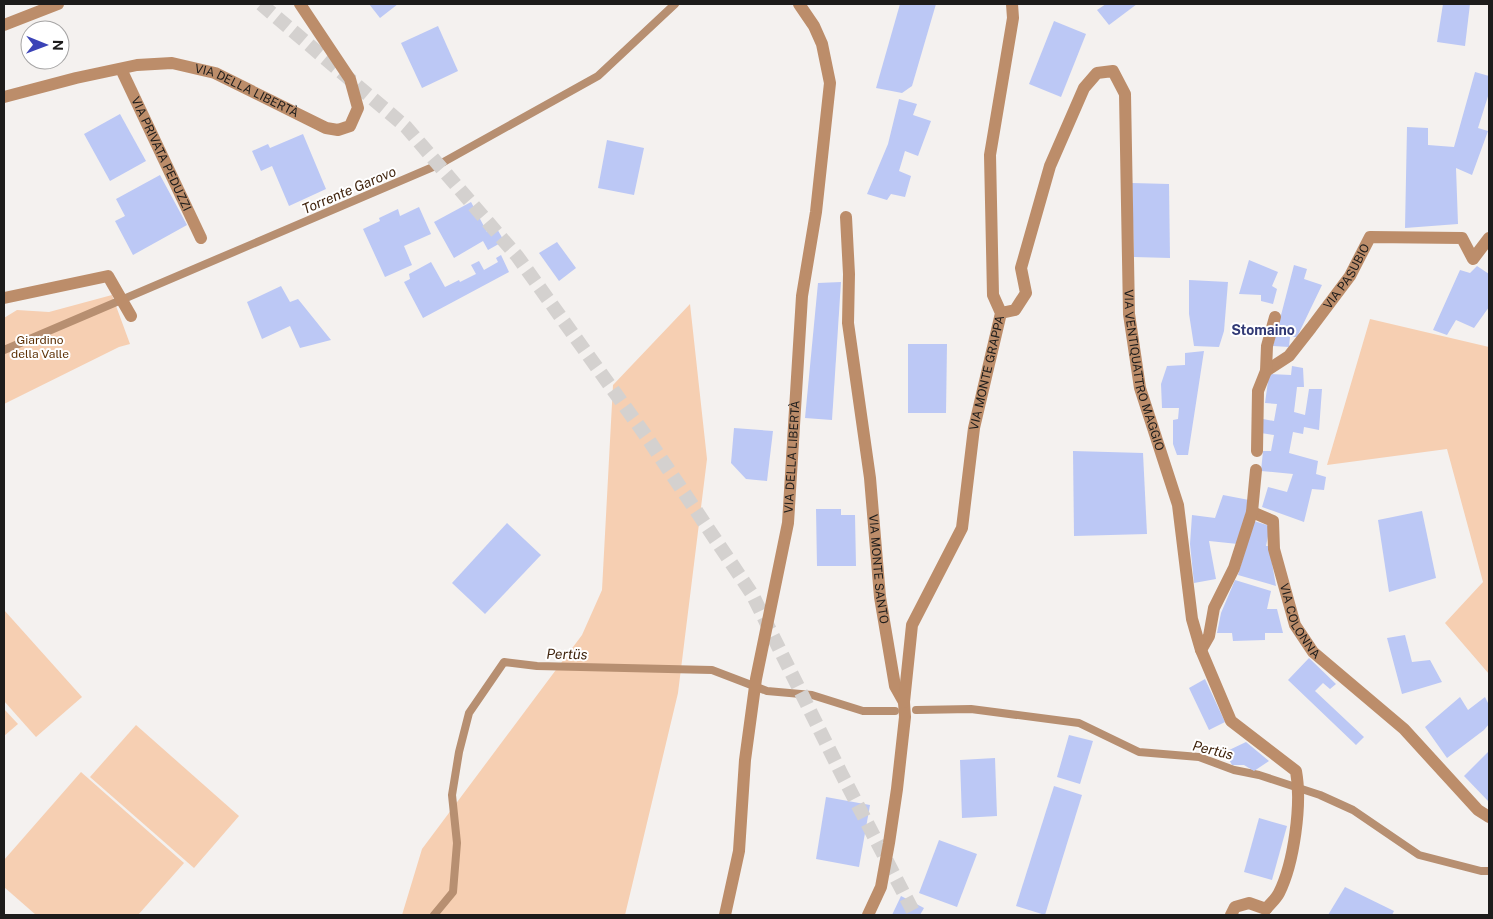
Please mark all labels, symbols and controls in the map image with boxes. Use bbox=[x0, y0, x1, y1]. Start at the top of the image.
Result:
north arrow bbox=[20, 20, 70, 70]
text: N bbox=[50, 40, 66, 51]
street label: VIA DELLA LIBERTÀ bbox=[193, 62, 301, 121]
street label: VIA PRIVATA PEDUZZI bbox=[128, 95, 194, 213]
water label: Torrente Garovo bbox=[300, 163, 399, 217]
street label: VIA PASUBIO bbox=[1321, 241, 1372, 312]
street label: VIA VENTIQUATTRO MAGGIO bbox=[1122, 289, 1167, 453]
street label: VIA MONTE GRAPPA bbox=[967, 313, 1007, 432]
district label: Stomaino bbox=[1231, 322, 1295, 338]
park label: Giardino della Valle bbox=[11, 333, 69, 361]
street label: VIA DELLA LIBERTÀ bbox=[782, 400, 803, 514]
street label: VIA MONTE SANTO bbox=[866, 514, 891, 625]
street label: VIA COLONNA bbox=[1277, 582, 1323, 662]
water label: Pertüs bbox=[546, 646, 588, 662]
water label: Pertüs bbox=[1191, 737, 1235, 763]

